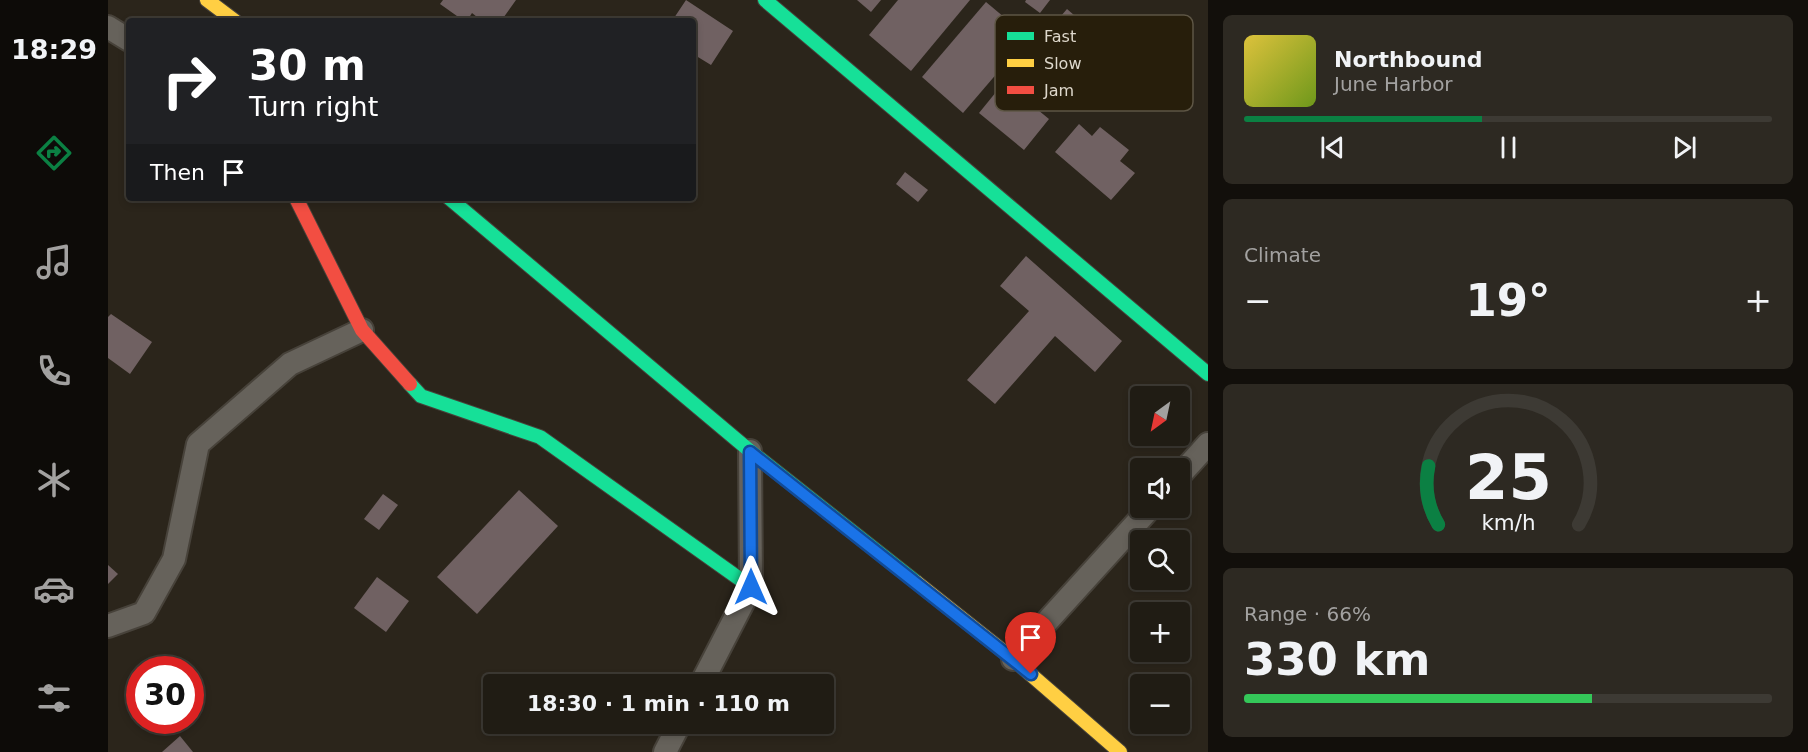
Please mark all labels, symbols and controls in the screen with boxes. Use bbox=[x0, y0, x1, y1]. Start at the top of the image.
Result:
legend bbox=[995, 15, 1193, 111]
text: Fast bbox=[1044, 27, 1076, 46]
text: 18:29 bbox=[11, 34, 97, 65]
text: 30 m bbox=[249, 41, 366, 90]
icon: right bbox=[150, 42, 228, 120]
text: Northbound bbox=[1334, 47, 1483, 72]
text: Slow bbox=[1044, 54, 1081, 73]
text: June Harbor bbox=[1334, 72, 1453, 96]
text: Jam bbox=[1043, 81, 1074, 100]
text: Turn right bbox=[249, 91, 378, 122]
icon: previous bbox=[1316, 131, 1349, 164]
icon: pause bbox=[1492, 131, 1525, 164]
icon: next bbox=[1668, 131, 1701, 164]
icon: directions bbox=[33, 132, 75, 174]
icon: arrive bbox=[217, 156, 250, 189]
text: Then bbox=[150, 160, 205, 185]
icon: music bbox=[33, 241, 75, 283]
text: Climate bbox=[1244, 243, 1321, 267]
text: 19° bbox=[1465, 274, 1551, 327]
text: − bbox=[1244, 281, 1272, 320]
text: + bbox=[1744, 281, 1772, 320]
icon: phone bbox=[33, 350, 75, 392]
north arrow bbox=[1130, 386, 1190, 446]
map controls bbox=[1130, 386, 1190, 734]
text: 25 bbox=[1465, 441, 1551, 514]
button: sound bbox=[1130, 458, 1190, 518]
icon: climate bbox=[33, 459, 75, 501]
text: km/h bbox=[1481, 511, 1535, 536]
button: search bbox=[1130, 530, 1190, 590]
position arrow bbox=[719, 555, 783, 619]
icon: car bbox=[33, 568, 75, 610]
button: + bbox=[1130, 602, 1190, 662]
text: Range · 66% bbox=[1244, 602, 1371, 626]
pin bbox=[1005, 612, 1056, 674]
icon: arrive bbox=[1014, 621, 1047, 654]
text: 330 km bbox=[1244, 633, 1430, 686]
speed limit sign: 30 bbox=[126, 656, 204, 734]
button: − bbox=[1130, 674, 1190, 734]
icon: filters bbox=[33, 677, 75, 719]
text: 18:30 · 1 min · 110 m bbox=[527, 691, 790, 716]

